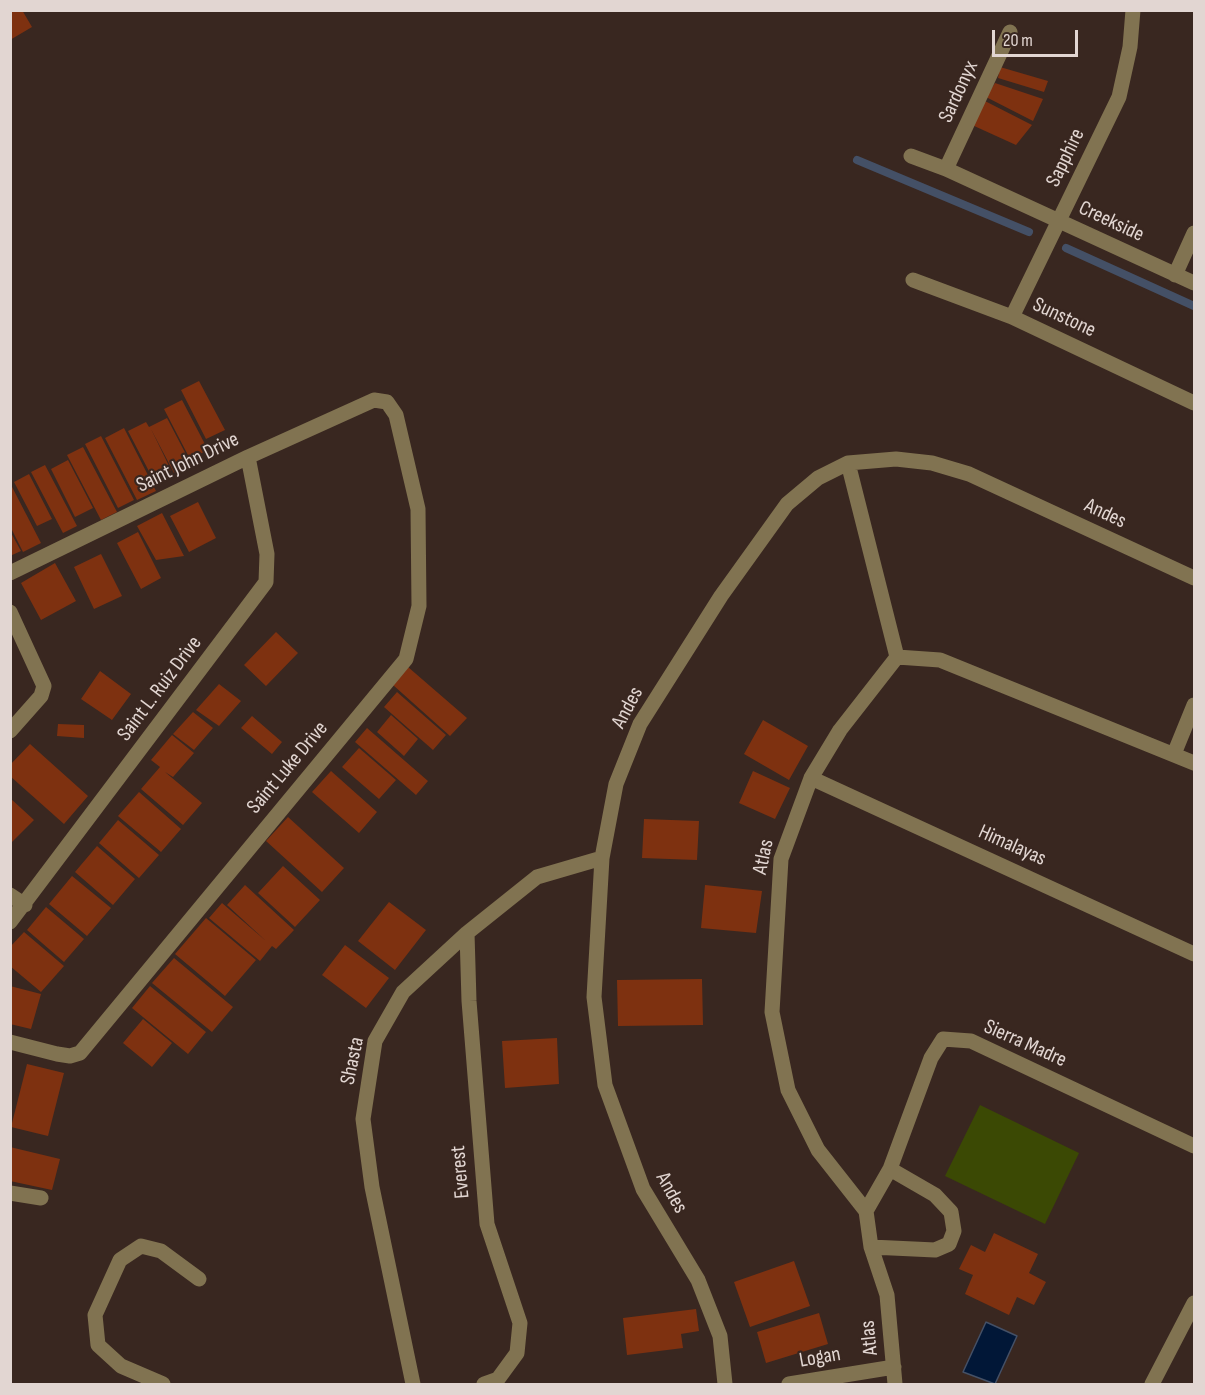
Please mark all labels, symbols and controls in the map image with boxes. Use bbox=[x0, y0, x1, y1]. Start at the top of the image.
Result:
scale bar bbox=[995, 18, 1080, 56]
text: 20 m bbox=[1003, 30, 1033, 51]
street label: Sardonyx bbox=[934, 57, 984, 127]
street label: Sapphire bbox=[1041, 125, 1091, 191]
street label: Creekside bbox=[1074, 196, 1148, 248]
street label: Sunstone bbox=[1028, 292, 1100, 344]
street label: Saint John Drive bbox=[133, 427, 243, 499]
street label: Andes bbox=[1080, 493, 1130, 535]
street label: Saint L. Ruiz Drive bbox=[112, 632, 208, 746]
street label: Andes bbox=[607, 683, 649, 733]
street label: Saint Luke Drive bbox=[242, 717, 334, 819]
street label: Himalayas bbox=[974, 820, 1050, 872]
street label: Atlas bbox=[748, 837, 780, 877]
street label: Sierra Madre bbox=[980, 1015, 1070, 1073]
street label: Shasta bbox=[336, 1035, 370, 1087]
street label: Everest bbox=[446, 1144, 476, 1200]
street label: Andes bbox=[650, 1168, 692, 1218]
street label: Atlas bbox=[856, 1319, 884, 1357]
street label: Logan bbox=[797, 1342, 843, 1374]

